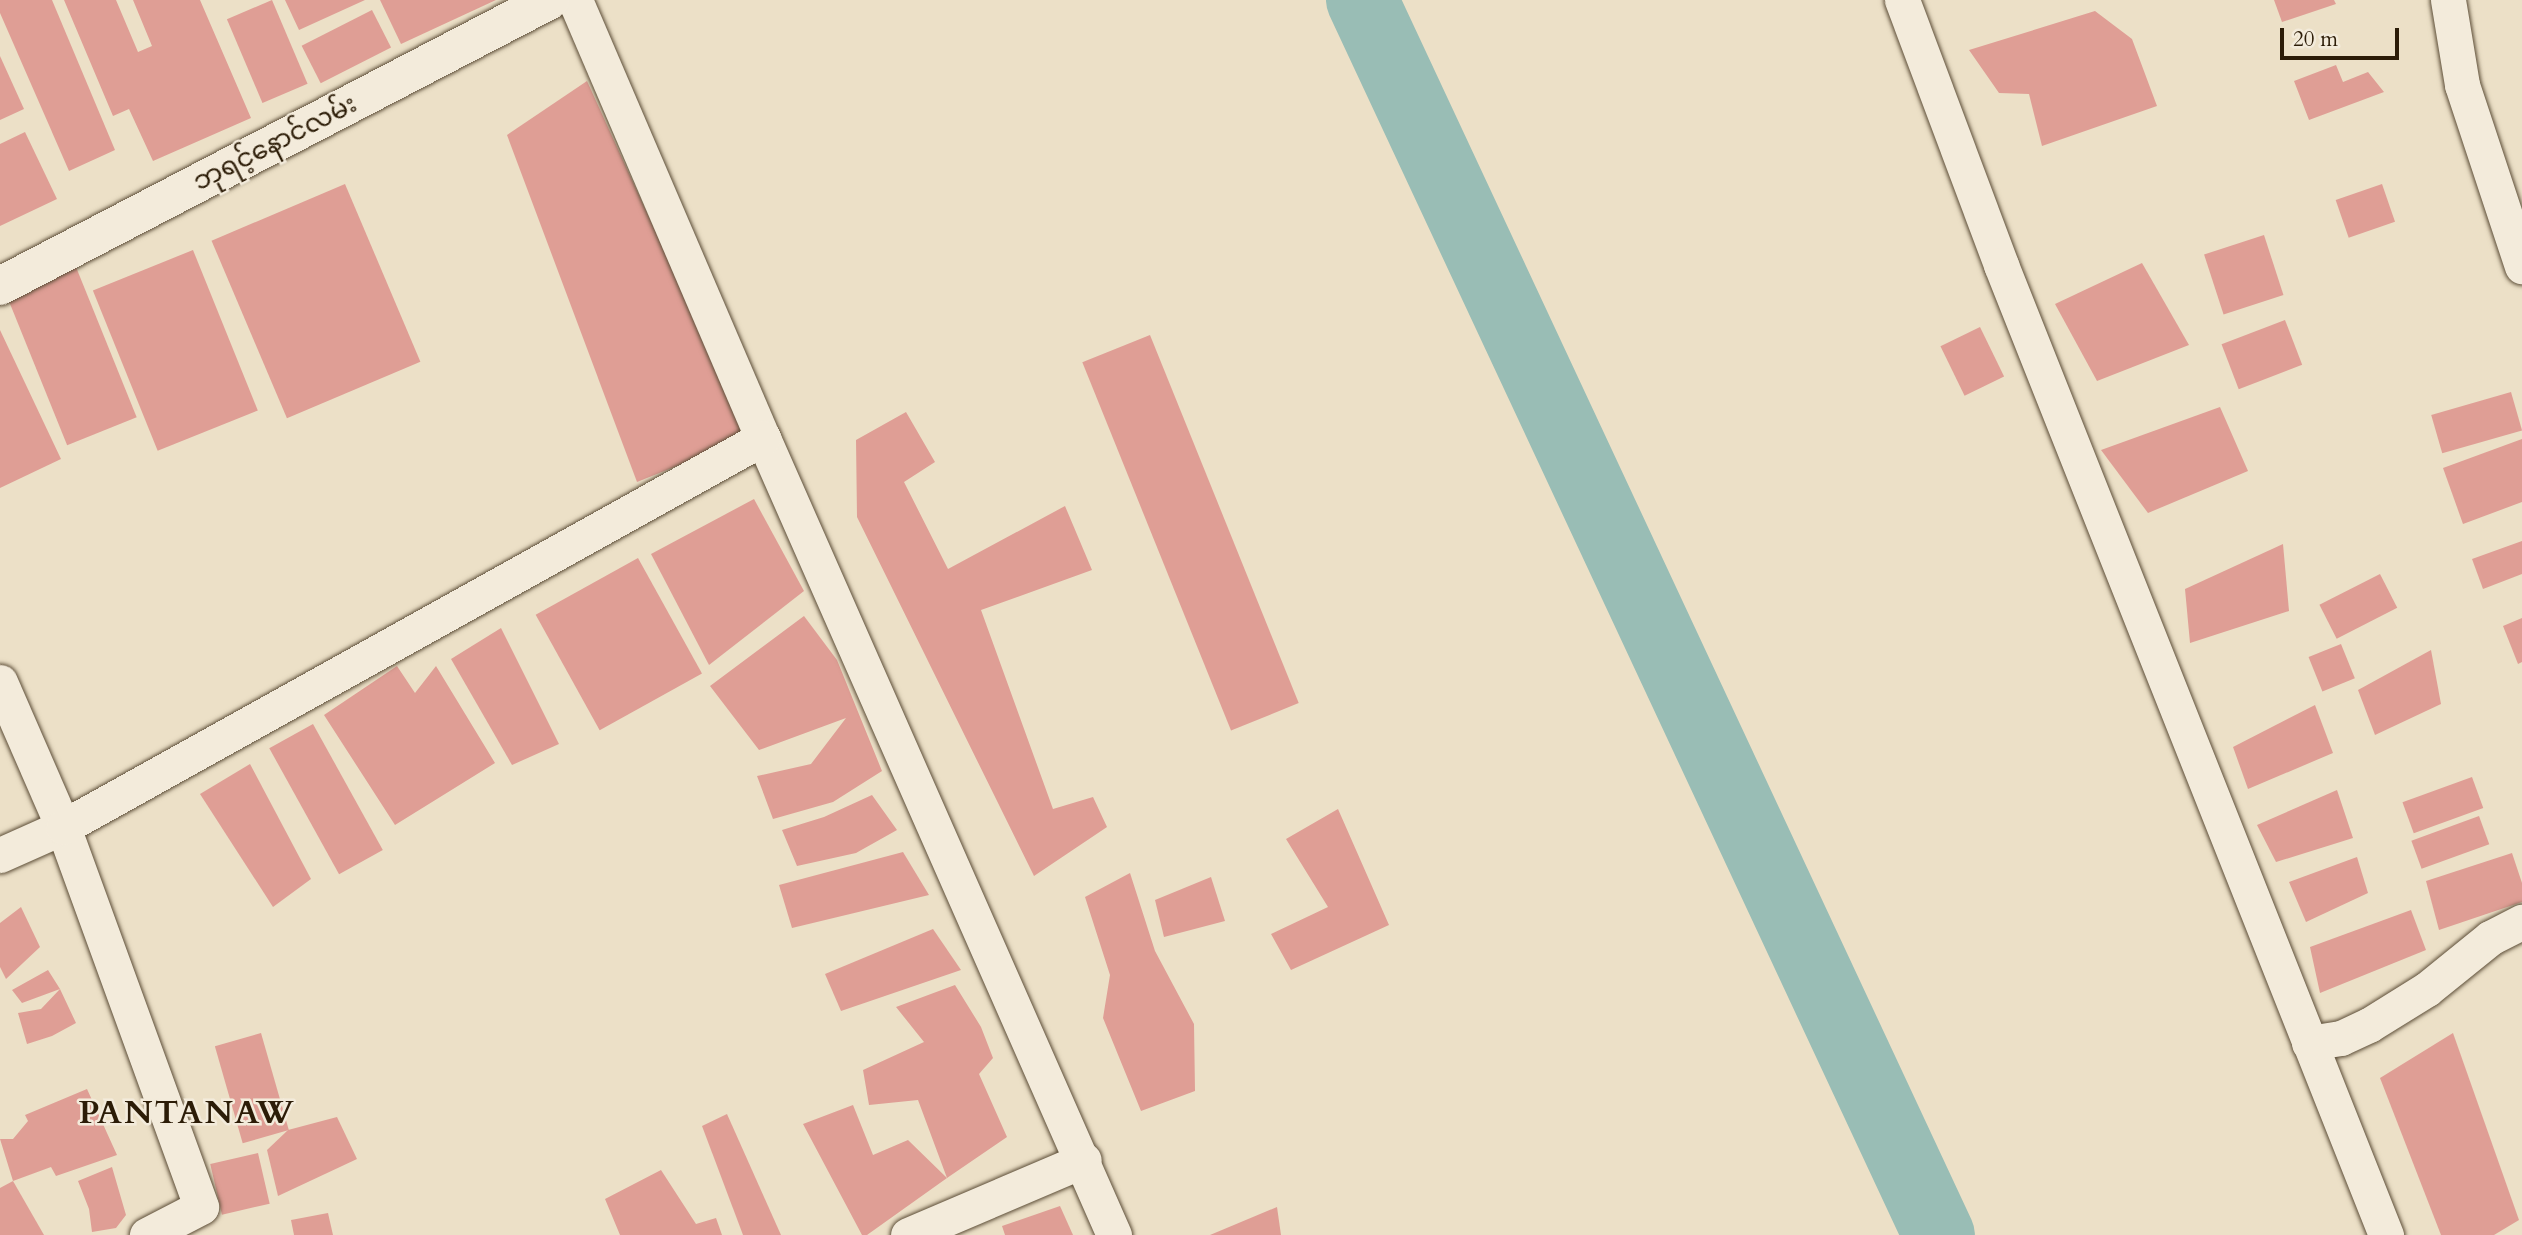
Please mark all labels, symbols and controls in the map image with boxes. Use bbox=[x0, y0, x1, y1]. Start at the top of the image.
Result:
scale bar bbox=[2284, 14, 2403, 58]
text: 20 m bbox=[2293, 25, 2338, 54]
street label: ဘုရင့်နောင်လမ်း bbox=[188, 88, 362, 198]
district label: PANTANAW bbox=[79, 1093, 295, 1133]

